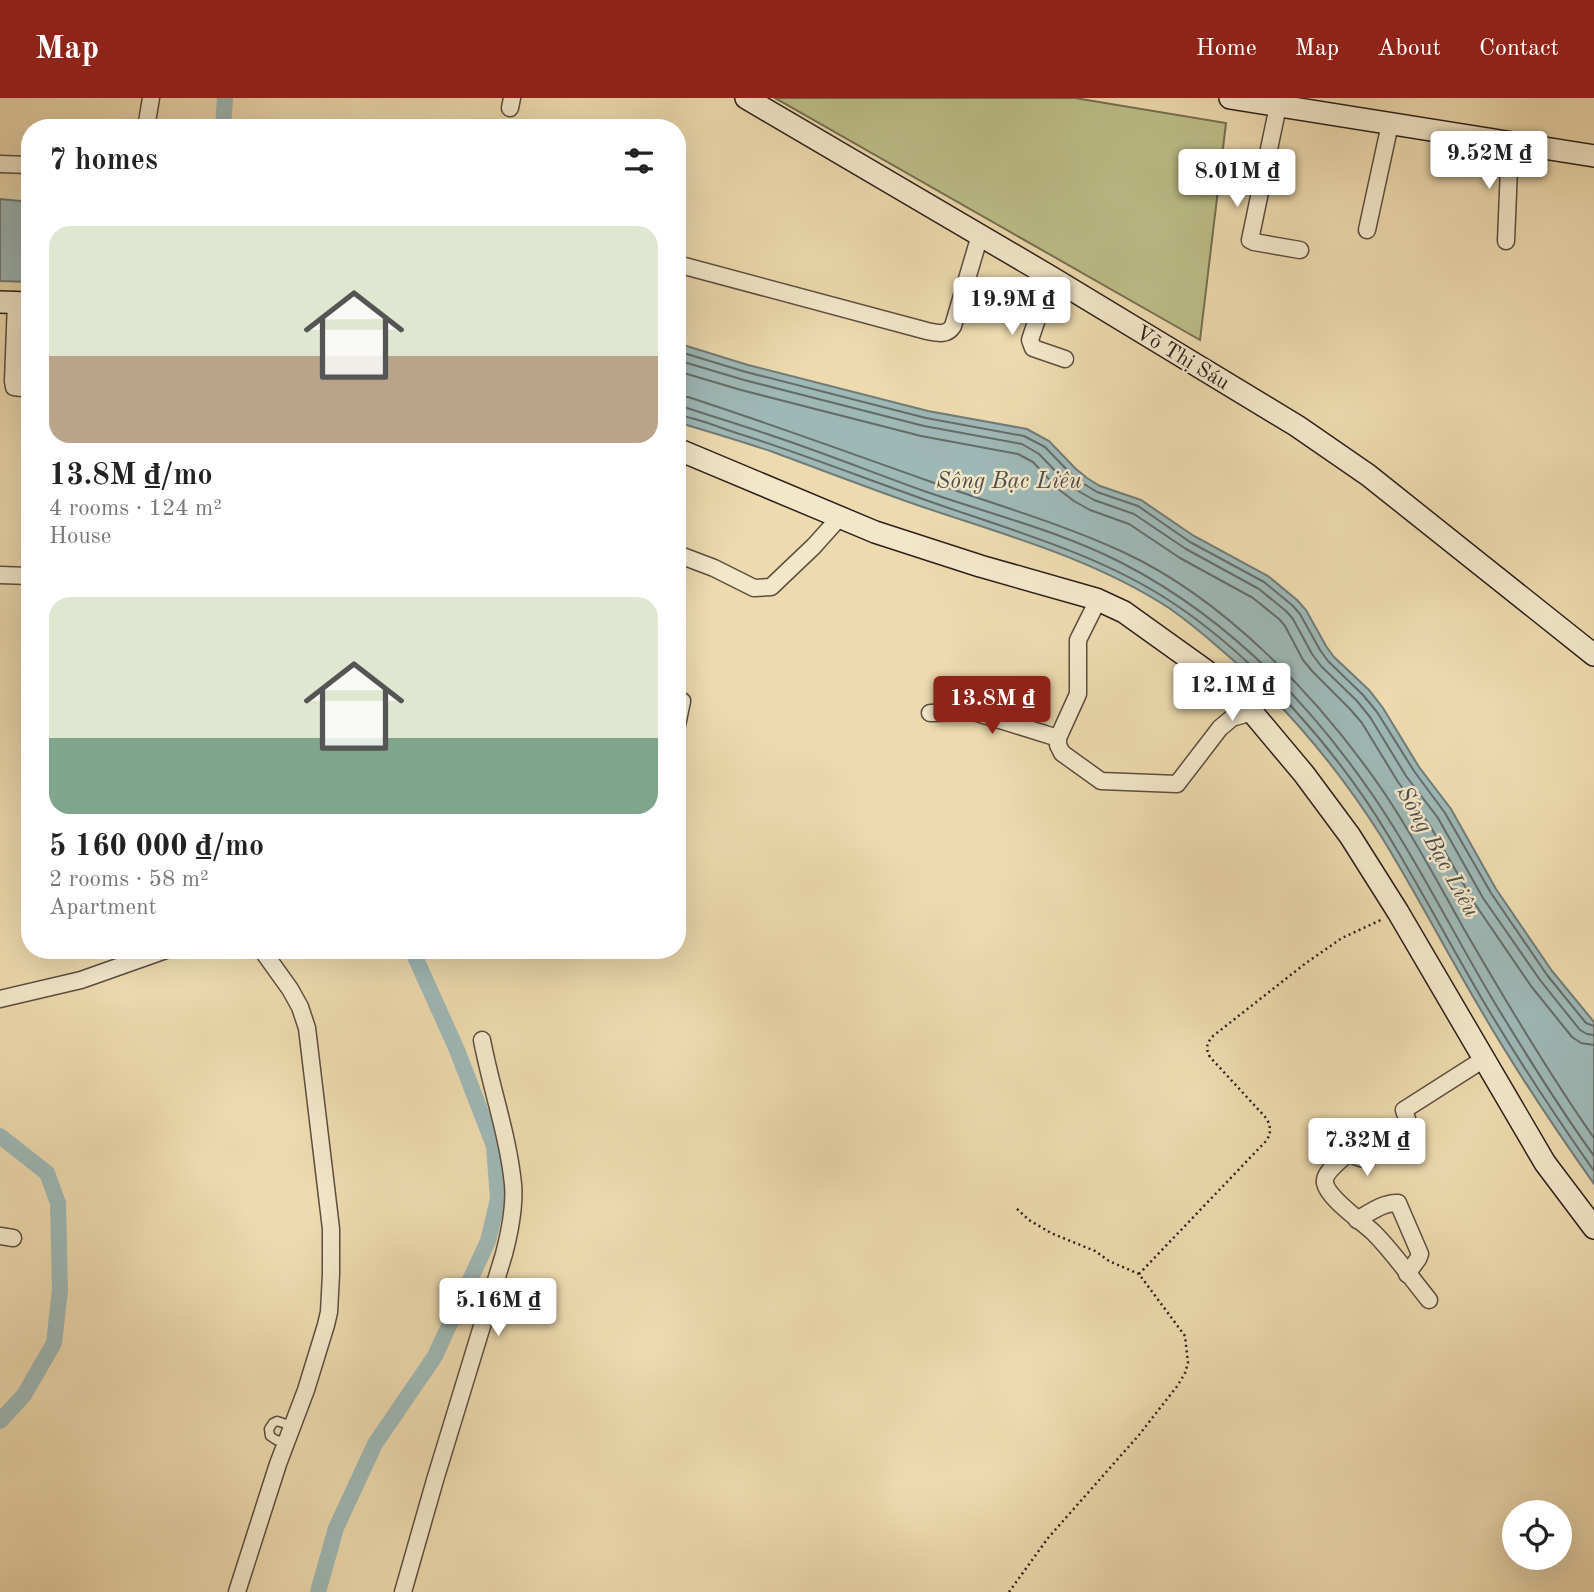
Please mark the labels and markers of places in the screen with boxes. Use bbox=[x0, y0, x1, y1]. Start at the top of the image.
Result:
pin: 9.52M ₫ bbox=[1424, 132, 1554, 191]
pin: 8.01M ₫ bbox=[1172, 150, 1302, 209]
pin: 19.9M ₫ bbox=[947, 278, 1077, 337]
pin: 12.1M ₫ bbox=[1167, 664, 1297, 723]
pin: 13.8M ₫ bbox=[927, 676, 1057, 736]
pin: 7.32M ₫ bbox=[1302, 1118, 1432, 1178]
pin: 5.16M ₫ bbox=[433, 1278, 563, 1338]

